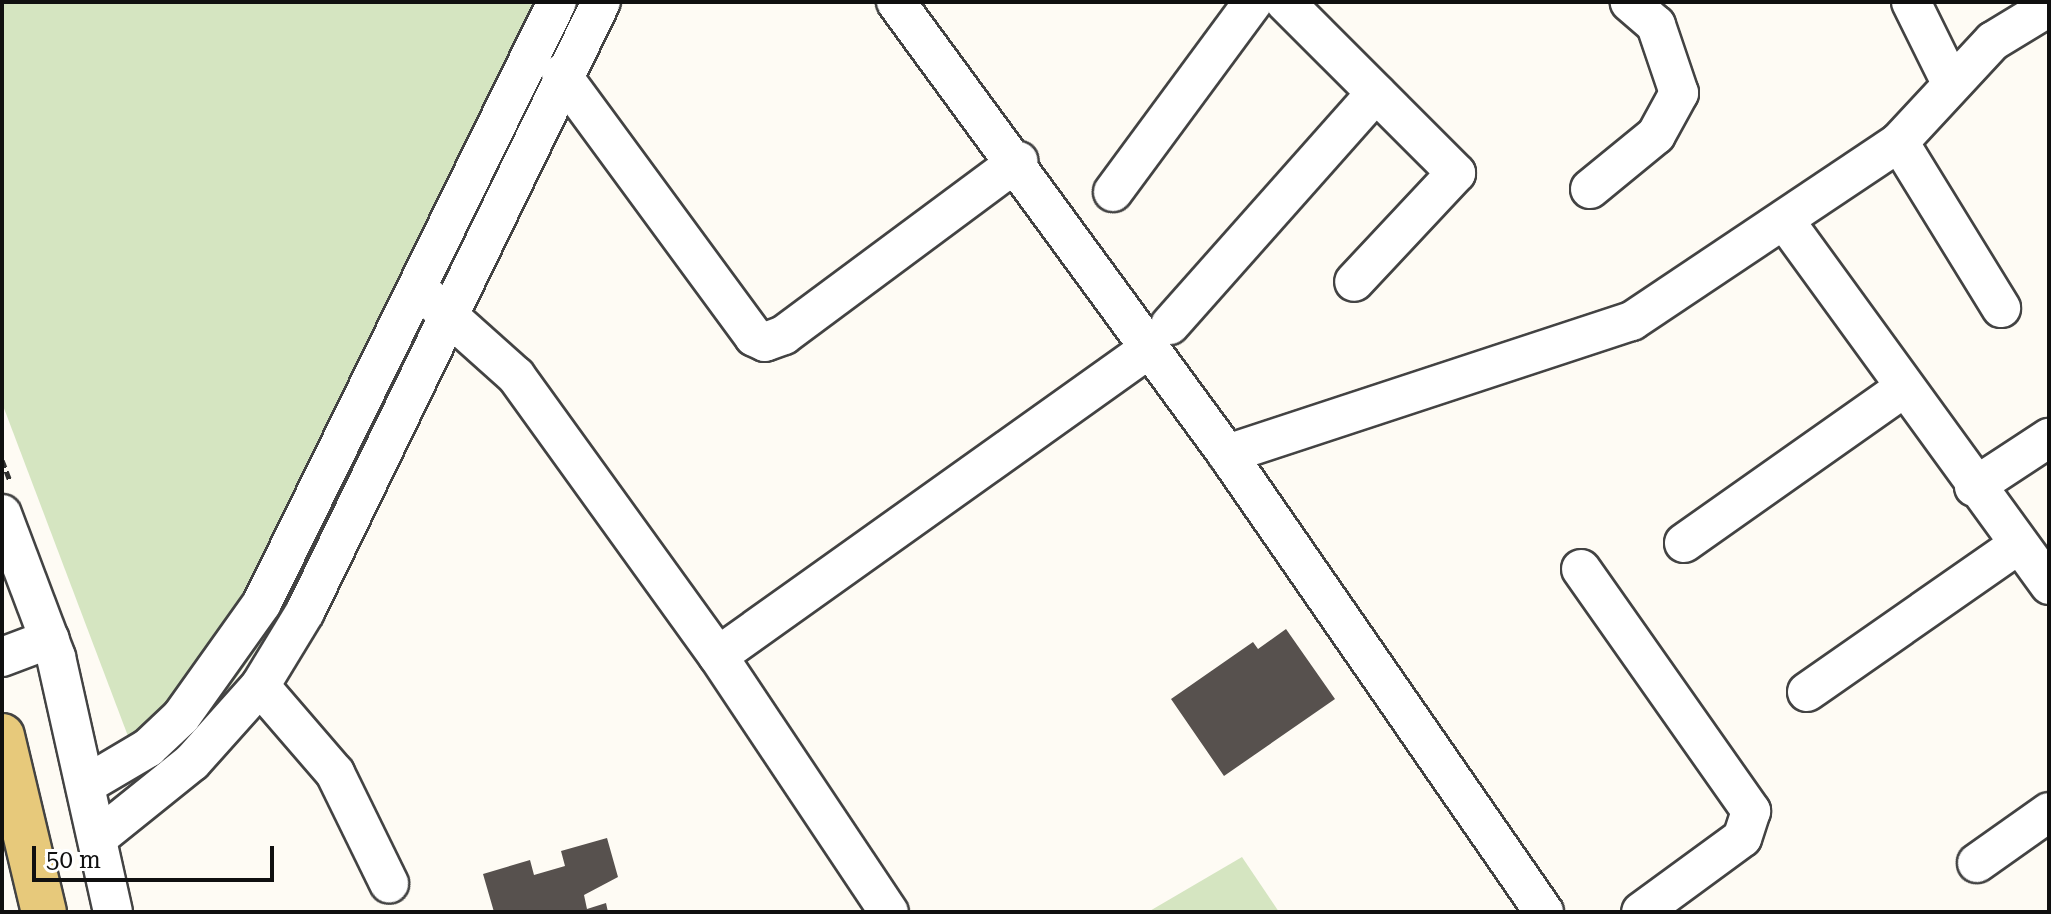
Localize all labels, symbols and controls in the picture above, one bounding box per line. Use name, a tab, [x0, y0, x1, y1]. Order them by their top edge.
scale bar	[36, 830, 278, 880]
text: 50 m	[46, 846, 101, 874]

